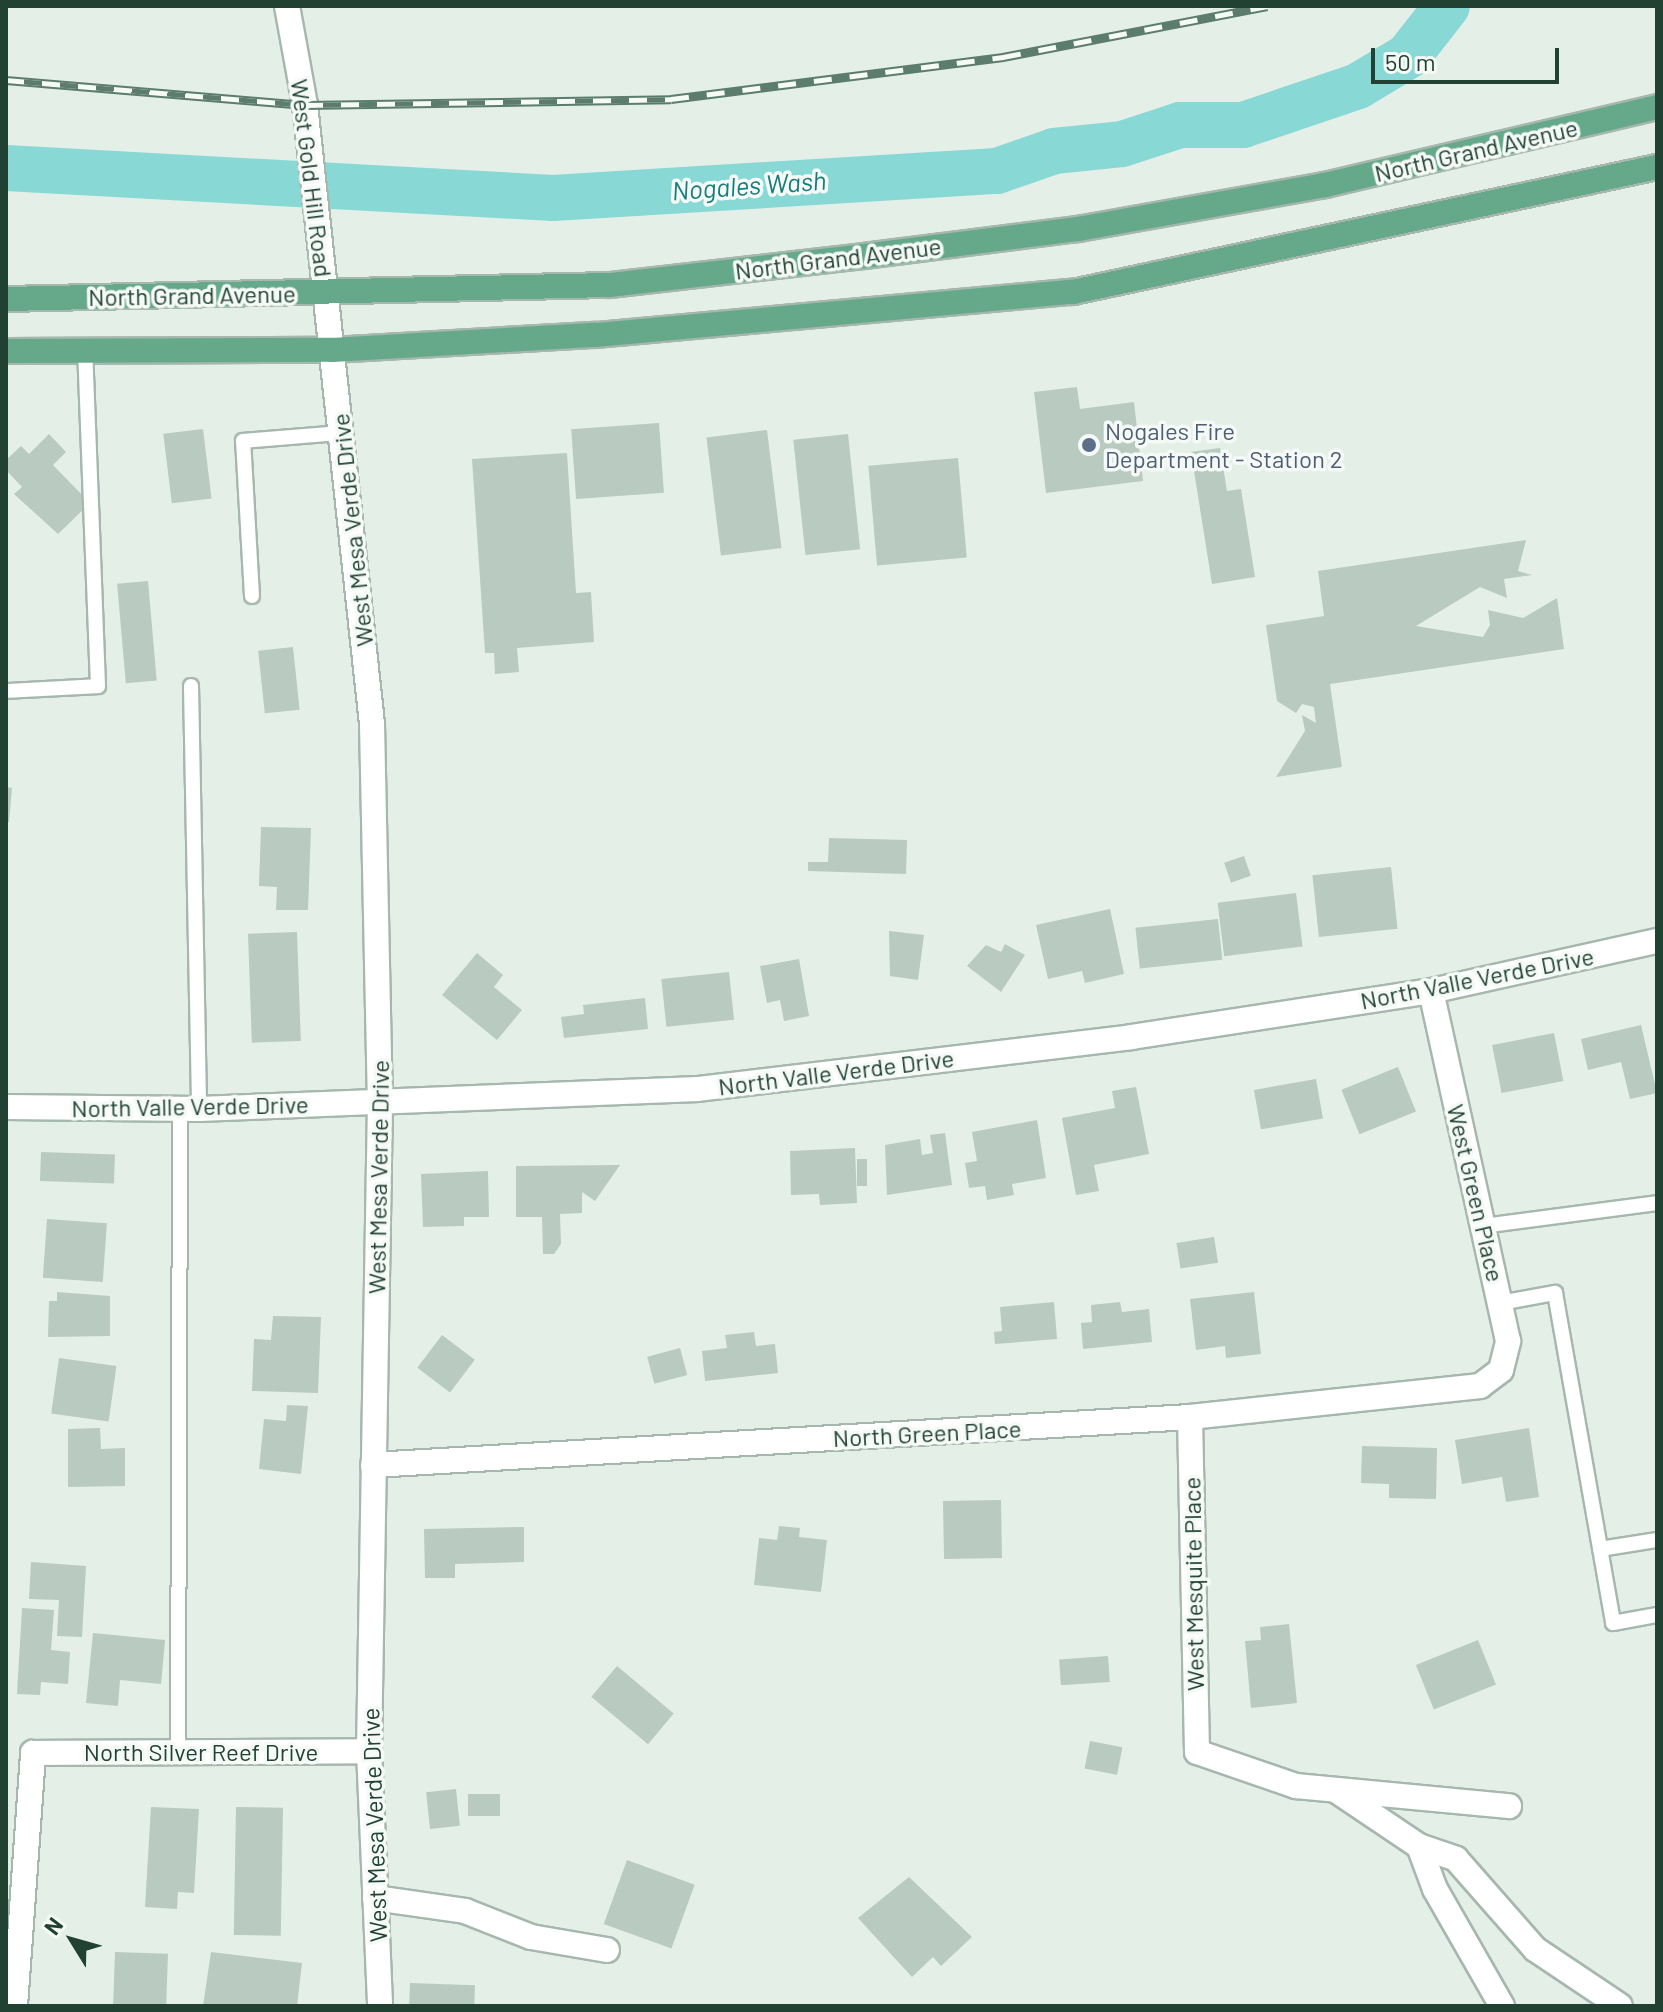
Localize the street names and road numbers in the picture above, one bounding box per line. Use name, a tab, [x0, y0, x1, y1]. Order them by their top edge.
street label: West Gold Hill Road	[286, 77, 338, 279]
street label: North Grand Avenue	[1372, 113, 1580, 187]
street label: North Grand Avenue	[733, 231, 943, 285]
street label: North Grand Avenue	[88, 279, 296, 311]
street label: West Mesa Verde Drive	[325, 412, 379, 648]
street label: North Valle Verde Drive	[1358, 941, 1596, 1015]
street label: North Valle Verde Drive	[716, 1043, 956, 1101]
street label: West Mesa Verde Drive	[362, 1060, 394, 1294]
street label: North Valle Verde Drive	[71, 1090, 309, 1122]
street label: West Green Place	[1442, 1101, 1510, 1285]
street label: North Green Place	[832, 1414, 1022, 1452]
street label: West Mesquite Place	[1177, 1477, 1209, 1691]
street label: West Mesa Verde Drive	[356, 1707, 392, 1943]
street label: North Silver Reef Drive	[84, 1738, 318, 1766]

